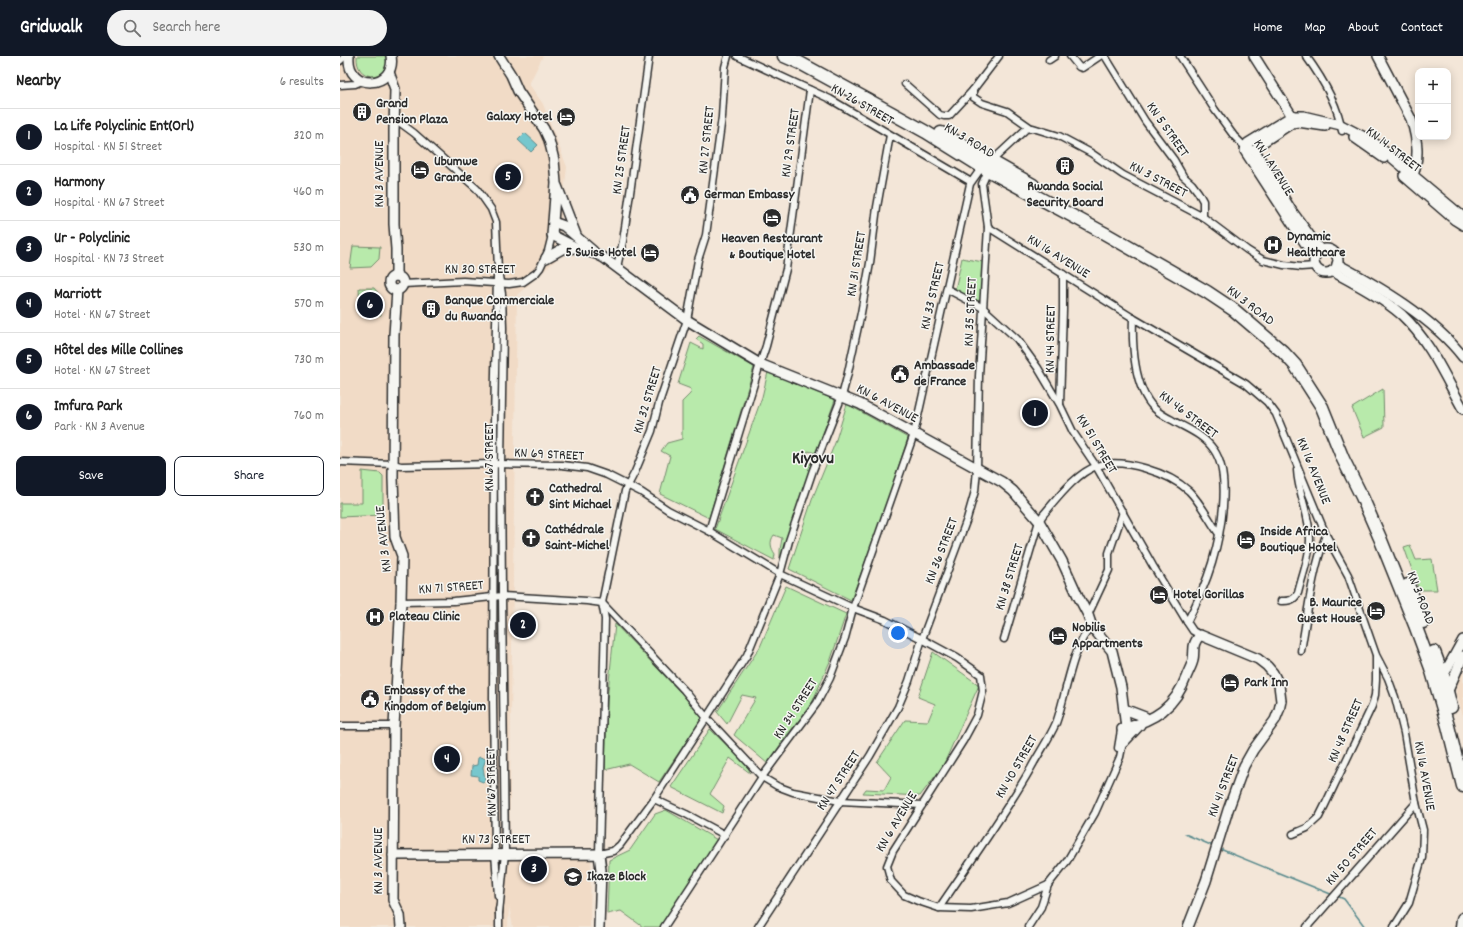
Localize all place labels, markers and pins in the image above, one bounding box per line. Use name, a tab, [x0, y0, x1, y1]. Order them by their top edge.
place label: Grand Pension Plaza	[376, 94, 449, 130]
building icon: Grand Pension Plaza	[351, 101, 373, 123]
hotel icon: Galaxy Hotel	[555, 106, 577, 128]
place label: Galaxy Hotel	[486, 107, 553, 127]
place label: Ubumwe Grande	[434, 152, 478, 188]
building icon: Rwanda Social Security Board	[1054, 155, 1076, 177]
hotel icon: Ubumwe Grande	[409, 159, 431, 181]
pin: 5	[495, 162, 521, 192]
place label: Rwanda Social Security Board	[1027, 177, 1104, 213]
public building icon: German Embassy	[679, 184, 701, 206]
place label: German Embassy	[704, 185, 796, 205]
hotel icon: Heaven Restaurant & Boutique Hotel	[761, 207, 783, 229]
place label: Dynamic Healthcare	[1287, 227, 1345, 263]
place label: Heaven Restaurant & Boutique Hotel	[721, 229, 824, 265]
hospital icon: Dynamic Healthcare	[1262, 234, 1284, 256]
hotel icon: 5 Swiss Hotel	[639, 242, 661, 264]
place label: 5 Swiss Hotel	[566, 243, 637, 263]
pin: 6	[357, 290, 383, 320]
place label: Banque Commerciale du Rwanda	[445, 291, 554, 327]
building icon: Banque Commerciale du Rwanda	[420, 298, 442, 320]
place label: Ambassade de France	[914, 356, 975, 392]
public building icon: Ambassade de France	[889, 363, 911, 385]
pin: 1	[1022, 398, 1048, 428]
place label: Cathedral Sint Michael	[549, 479, 612, 515]
church icon: Cathedral Sint Michael	[524, 486, 546, 508]
place label: Cathédrale Saint-Michel	[545, 520, 610, 556]
place label: Inside Africa Boutique Hotel	[1260, 522, 1337, 558]
church icon: Cathédrale Saint-Michel	[520, 527, 542, 549]
hotel icon: Inside Africa Boutique Hotel	[1235, 529, 1257, 551]
hotel icon: Hotel Gorillas	[1148, 584, 1170, 606]
place label: Hotel Gorillas	[1173, 585, 1245, 605]
place label: B. Maurice Guest House	[1297, 593, 1362, 629]
hotel icon: B. Maurice Guest House	[1365, 600, 1387, 622]
hospital icon: Plateau Clinic	[364, 606, 386, 628]
place label: Plateau Clinic	[389, 607, 460, 627]
pin: 2	[510, 610, 536, 640]
place label: Nobilis Appartments	[1072, 618, 1143, 654]
hotel icon: Nobilis Appartments	[1047, 625, 1069, 647]
hotel icon: Park Inn	[1219, 672, 1241, 694]
place label: Park Inn	[1244, 673, 1289, 693]
place label: Embassy of the Kingdom of Belgium	[384, 681, 486, 717]
public building icon: Embassy of the Kingdom of Belgium	[359, 688, 381, 710]
pin: 4	[434, 744, 460, 774]
pin: 3	[521, 854, 547, 884]
school or university icon: Ikaze Block	[562, 866, 584, 888]
place label: Ikaze Block	[587, 867, 646, 887]

